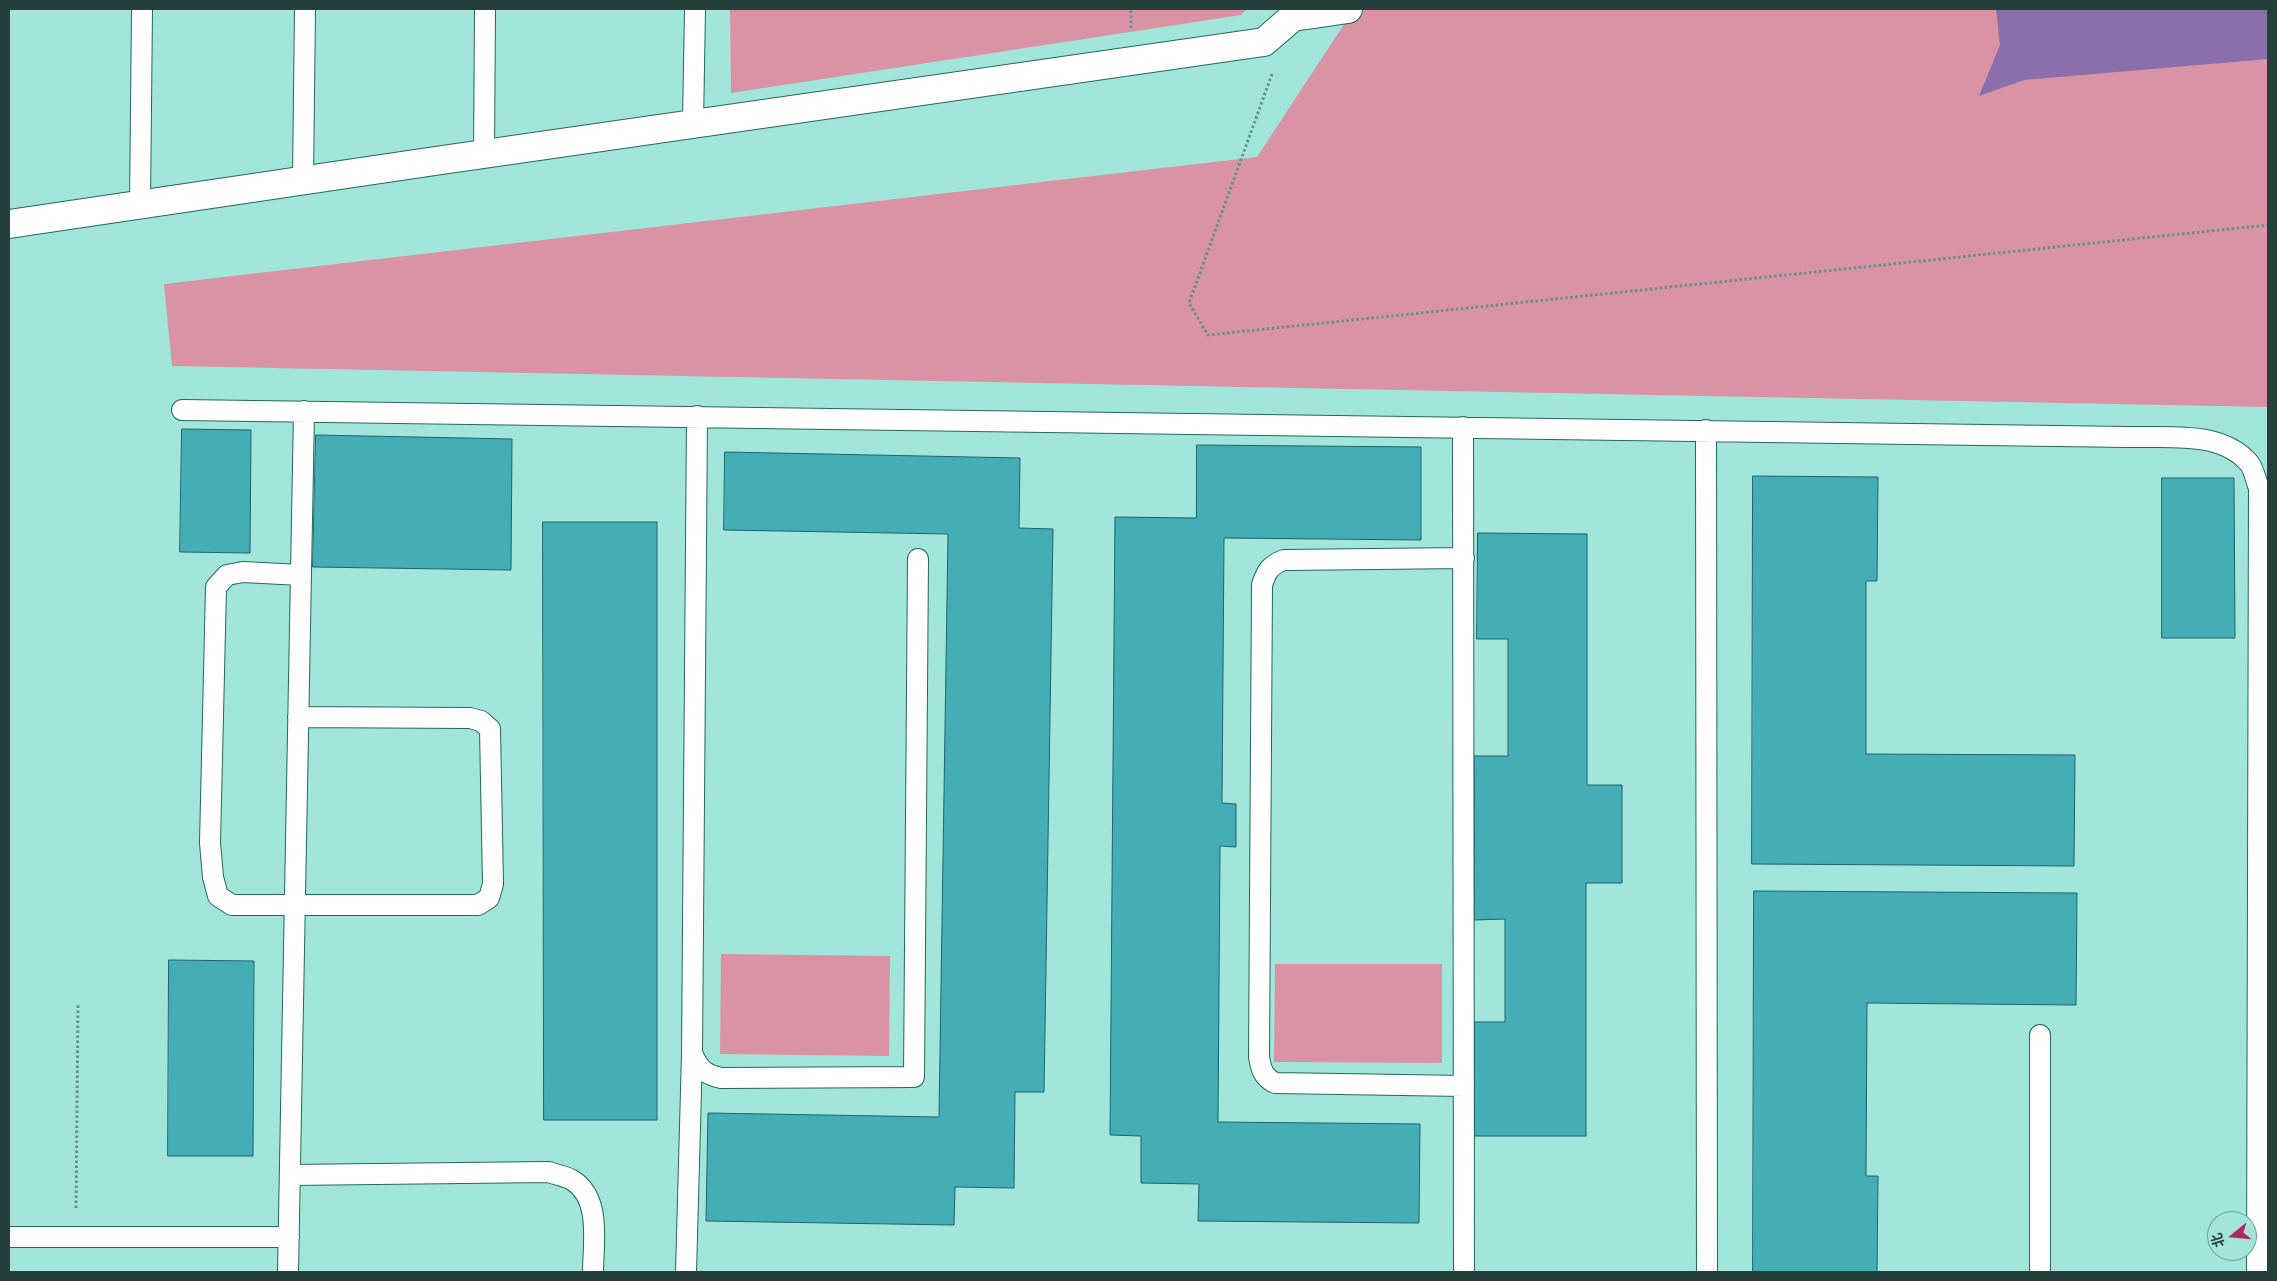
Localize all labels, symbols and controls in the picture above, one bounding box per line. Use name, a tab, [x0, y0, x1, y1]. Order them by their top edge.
north arrow	[2207, 1211, 2257, 1261]
text: 北	[2208, 1231, 2228, 1249]

